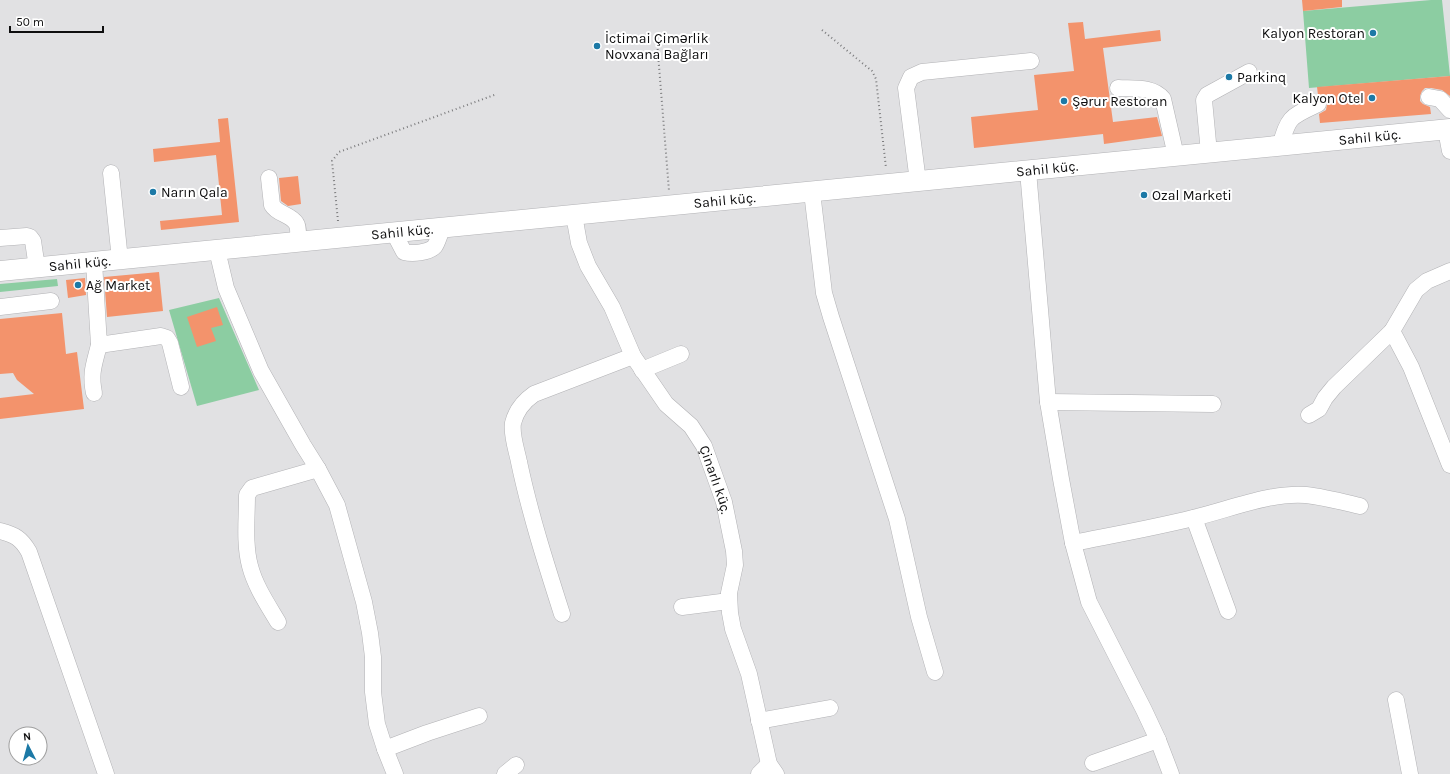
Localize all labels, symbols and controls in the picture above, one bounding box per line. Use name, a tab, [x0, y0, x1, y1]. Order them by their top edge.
scale bar	[10, 8, 103, 34]
text: 50 m	[16, 15, 44, 29]
place label: Kalyon Restoran	[1262, 25, 1365, 42]
marker: Kalyon Restoran	[1368, 28, 1378, 38]
place label: İctimai Çimərlik Novxana Bağları	[605, 30, 709, 63]
marker: İctimai Çimərlik Novxana Bağları	[592, 41, 602, 51]
place label: Parkinq	[1237, 69, 1286, 86]
marker: Parkinq	[1224, 72, 1234, 82]
place label: Kalyon Otel	[1293, 90, 1364, 107]
place label: Şərur Restoran	[1072, 93, 1167, 110]
marker: Kalyon Otel	[1367, 93, 1377, 103]
marker: Şərur Restoran	[1059, 96, 1069, 106]
street label: Sahil küç.	[1338, 125, 1402, 148]
street label: Sahil küç.	[1015, 157, 1079, 180]
place label: Narın Qala	[161, 184, 228, 201]
marker: Narın Qala	[148, 187, 158, 197]
place label: Ozal Marketi	[1152, 187, 1232, 204]
street label: Sahil küç.	[693, 189, 757, 212]
marker: Ozal Marketi	[1139, 190, 1149, 200]
street label: Sahil küç.	[370, 220, 434, 243]
street label: Sahil küç.	[48, 252, 112, 275]
place label: Ağ Market	[86, 277, 150, 294]
marker: Ağ Market	[73, 280, 83, 290]
street label: Çinarlı küç.	[696, 443, 735, 516]
north arrow	[8, 726, 48, 766]
text: N	[22, 730, 32, 743]

